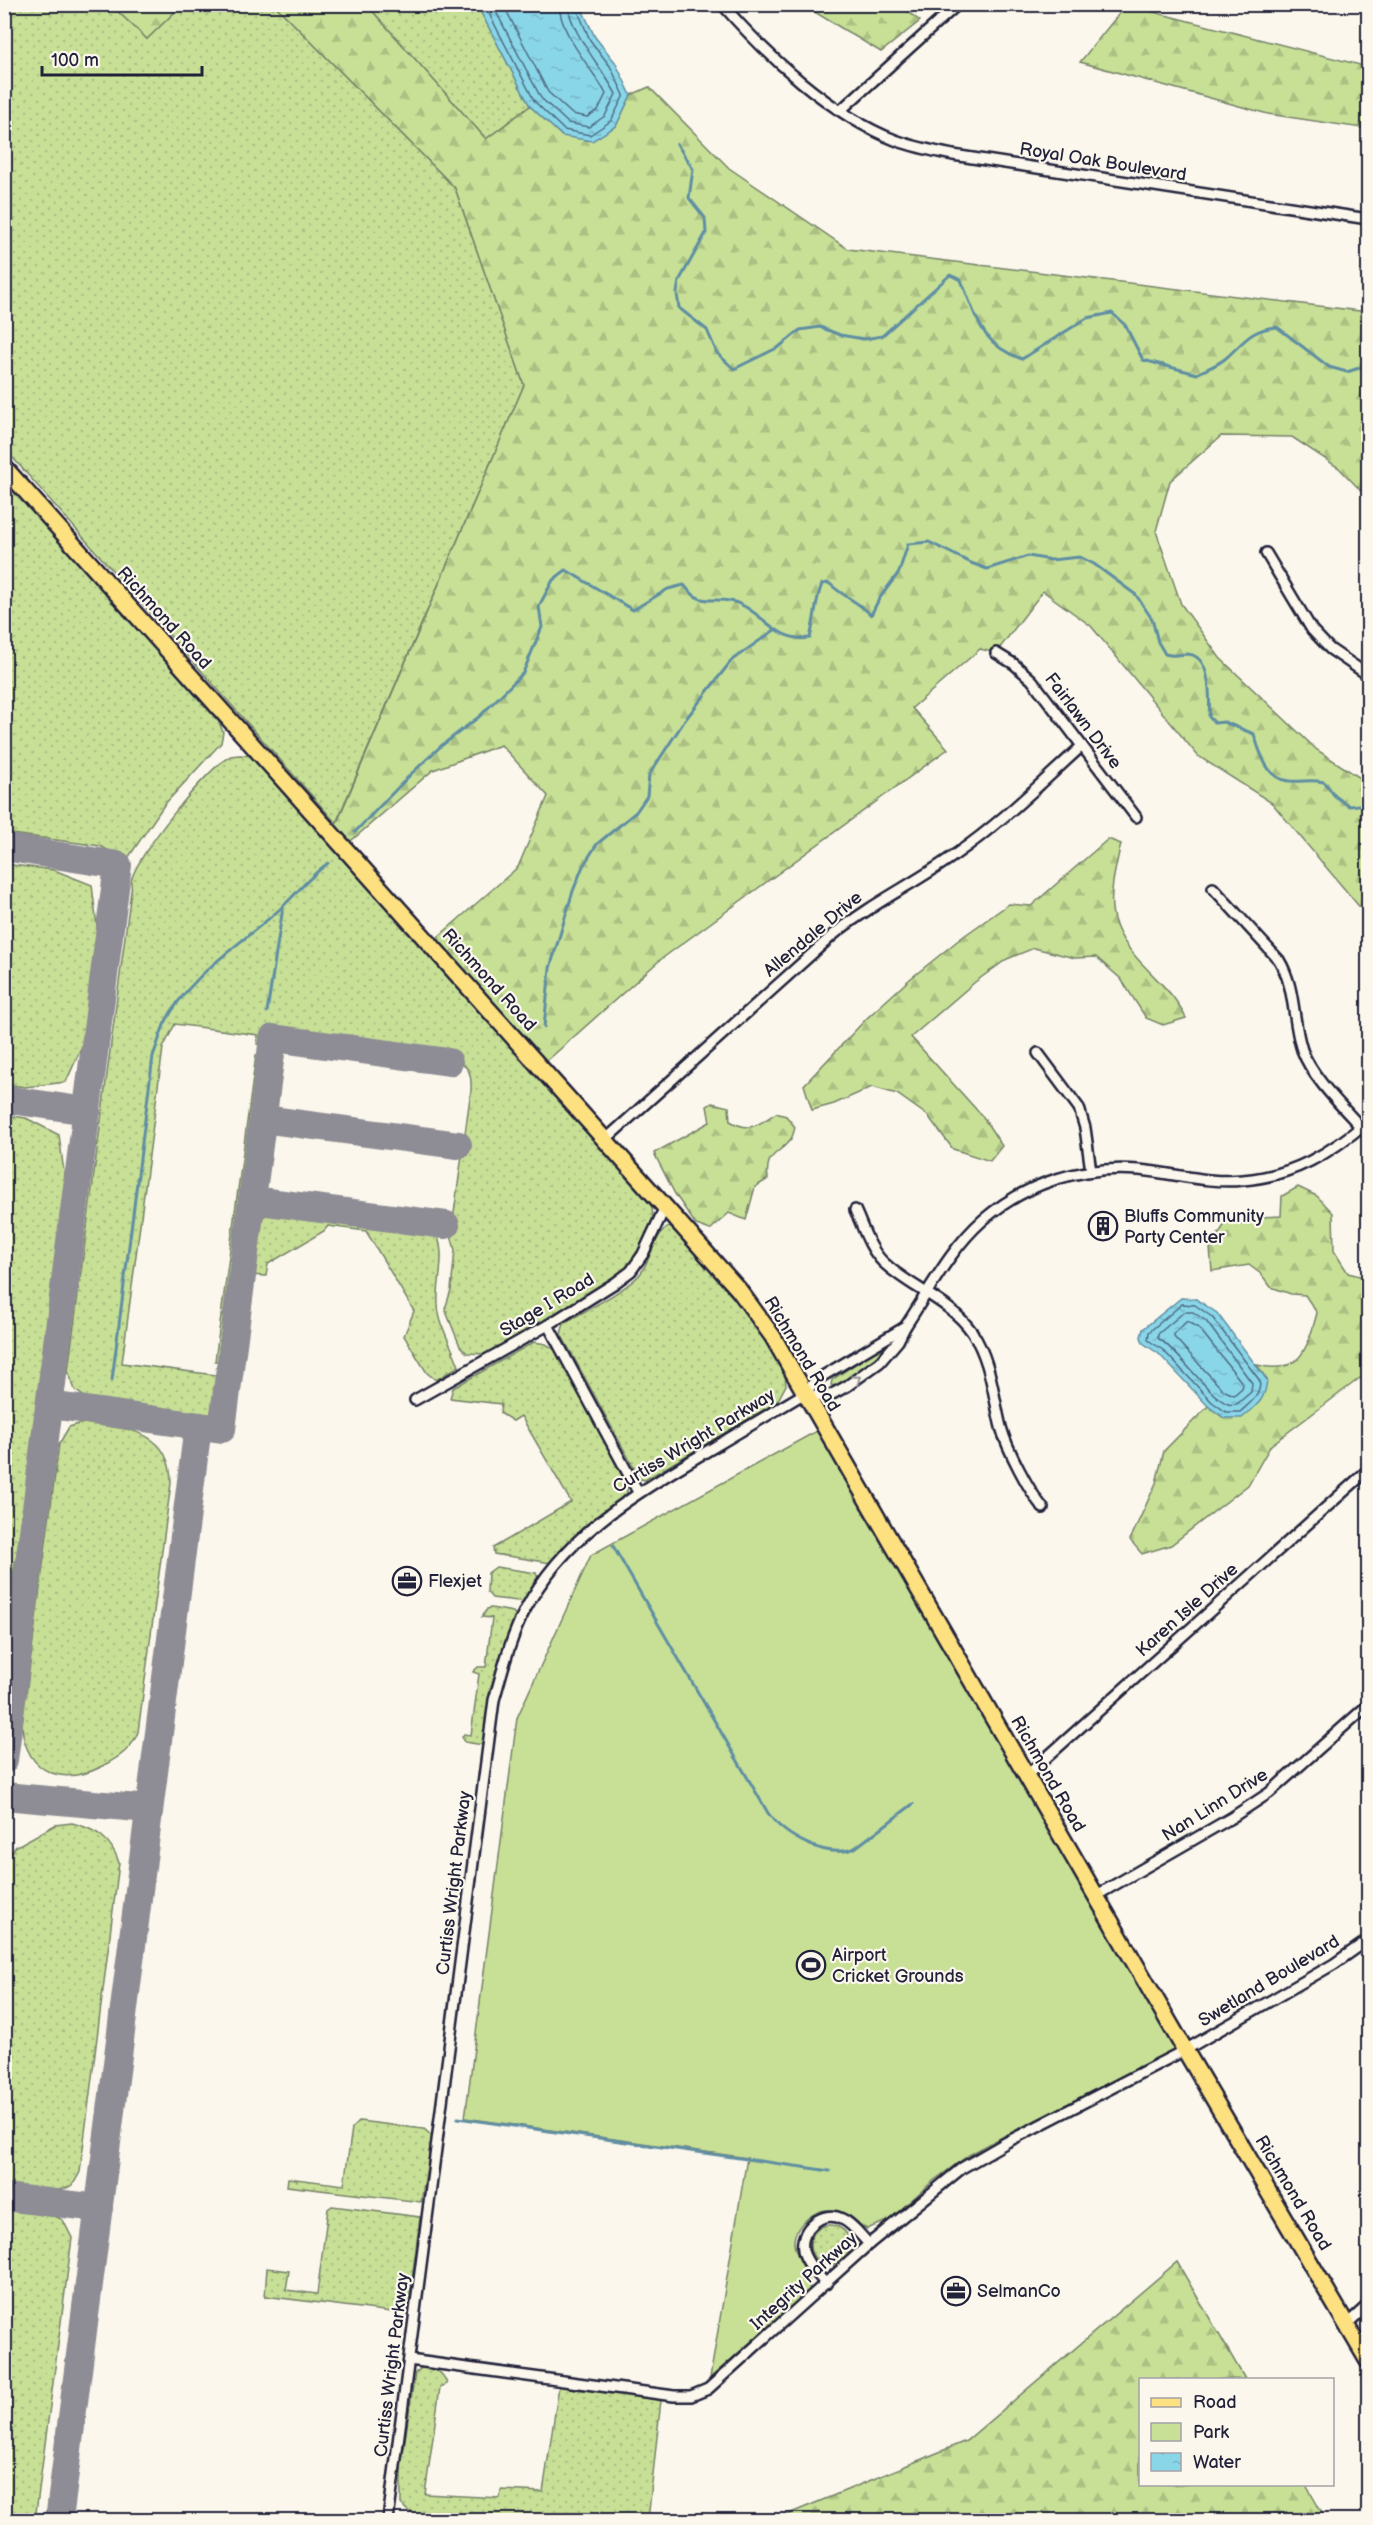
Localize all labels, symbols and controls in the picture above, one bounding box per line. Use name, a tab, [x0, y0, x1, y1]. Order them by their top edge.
scale bar	[42, 39, 202, 77]
text: 100 m	[51, 50, 99, 71]
street label: Royal Oak Boulevard	[1018, 138, 1188, 186]
street label: Richmond Road	[113, 562, 215, 674]
street label: Fairlawn Drive	[1040, 669, 1126, 773]
street label: Allendale Drive	[760, 887, 867, 981]
street label: Richmond Road	[438, 924, 540, 1036]
place label: Bluffs Community Party Center	[1124, 1206, 1265, 1248]
building icon: Bluffs Community Party Center	[1087, 1210, 1119, 1242]
street label: Stage I Road	[496, 1269, 598, 1341]
street label: Richmond Road	[759, 1293, 845, 1415]
one-way arrow	[851, 1375, 862, 1386]
street label: Curtiss Wright Parkway	[609, 1384, 780, 1498]
street label: Karen Isle Drive	[1132, 1559, 1242, 1661]
office icon: Flexjet	[391, 1565, 423, 1597]
place label: Flexjet	[428, 1571, 482, 1592]
street label: Richmond Road	[1006, 1712, 1090, 1836]
street label: Nan Linn Drive	[1158, 1764, 1272, 1846]
street label: Curtiss Wright Parkway	[432, 1789, 476, 1976]
street label: Swetland Boulevard	[1195, 1931, 1343, 2031]
place label: Airport Cricket Grounds	[832, 1945, 964, 1987]
sports icon: Airport Cricket Grounds	[795, 1949, 827, 1981]
street label: Richmond Road	[1250, 2132, 1336, 2254]
street label: Integrity Parkway	[746, 2227, 862, 2334]
street label: Curtiss Wright Parkway	[370, 2271, 414, 2458]
office icon: SelmanCo	[940, 2275, 972, 2307]
place label: SelmanCo	[977, 2281, 1061, 2302]
legend	[1139, 2378, 1334, 2486]
text: Road	[1193, 2392, 1237, 2413]
text: Park	[1193, 2422, 1229, 2443]
text: Water	[1193, 2452, 1241, 2473]

